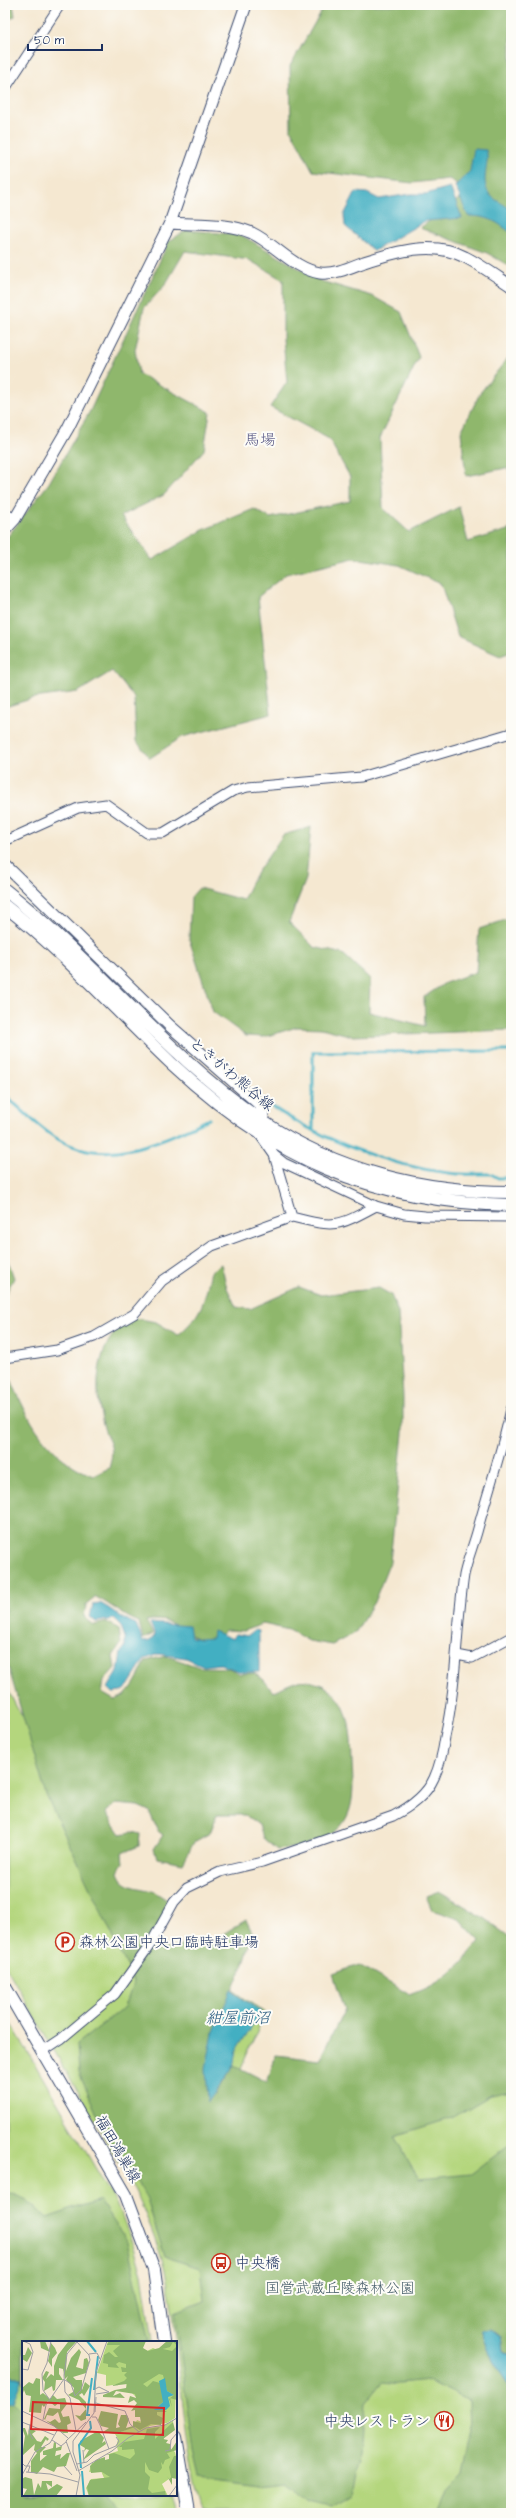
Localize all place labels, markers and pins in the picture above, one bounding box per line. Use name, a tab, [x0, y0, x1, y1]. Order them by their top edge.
parking icon: 森林公園中央口臨時駐車場	[54, 1931, 76, 1953]
place label: 森林公園中央口臨時駐車場	[79, 1932, 259, 1953]
bus stop icon: 中央橋	[210, 2252, 232, 2274]
place label: 中央橋	[235, 2253, 280, 2274]
restaurant icon: 中央レストラン	[433, 2410, 455, 2432]
place label: 中央レストラン	[324, 2411, 430, 2432]

